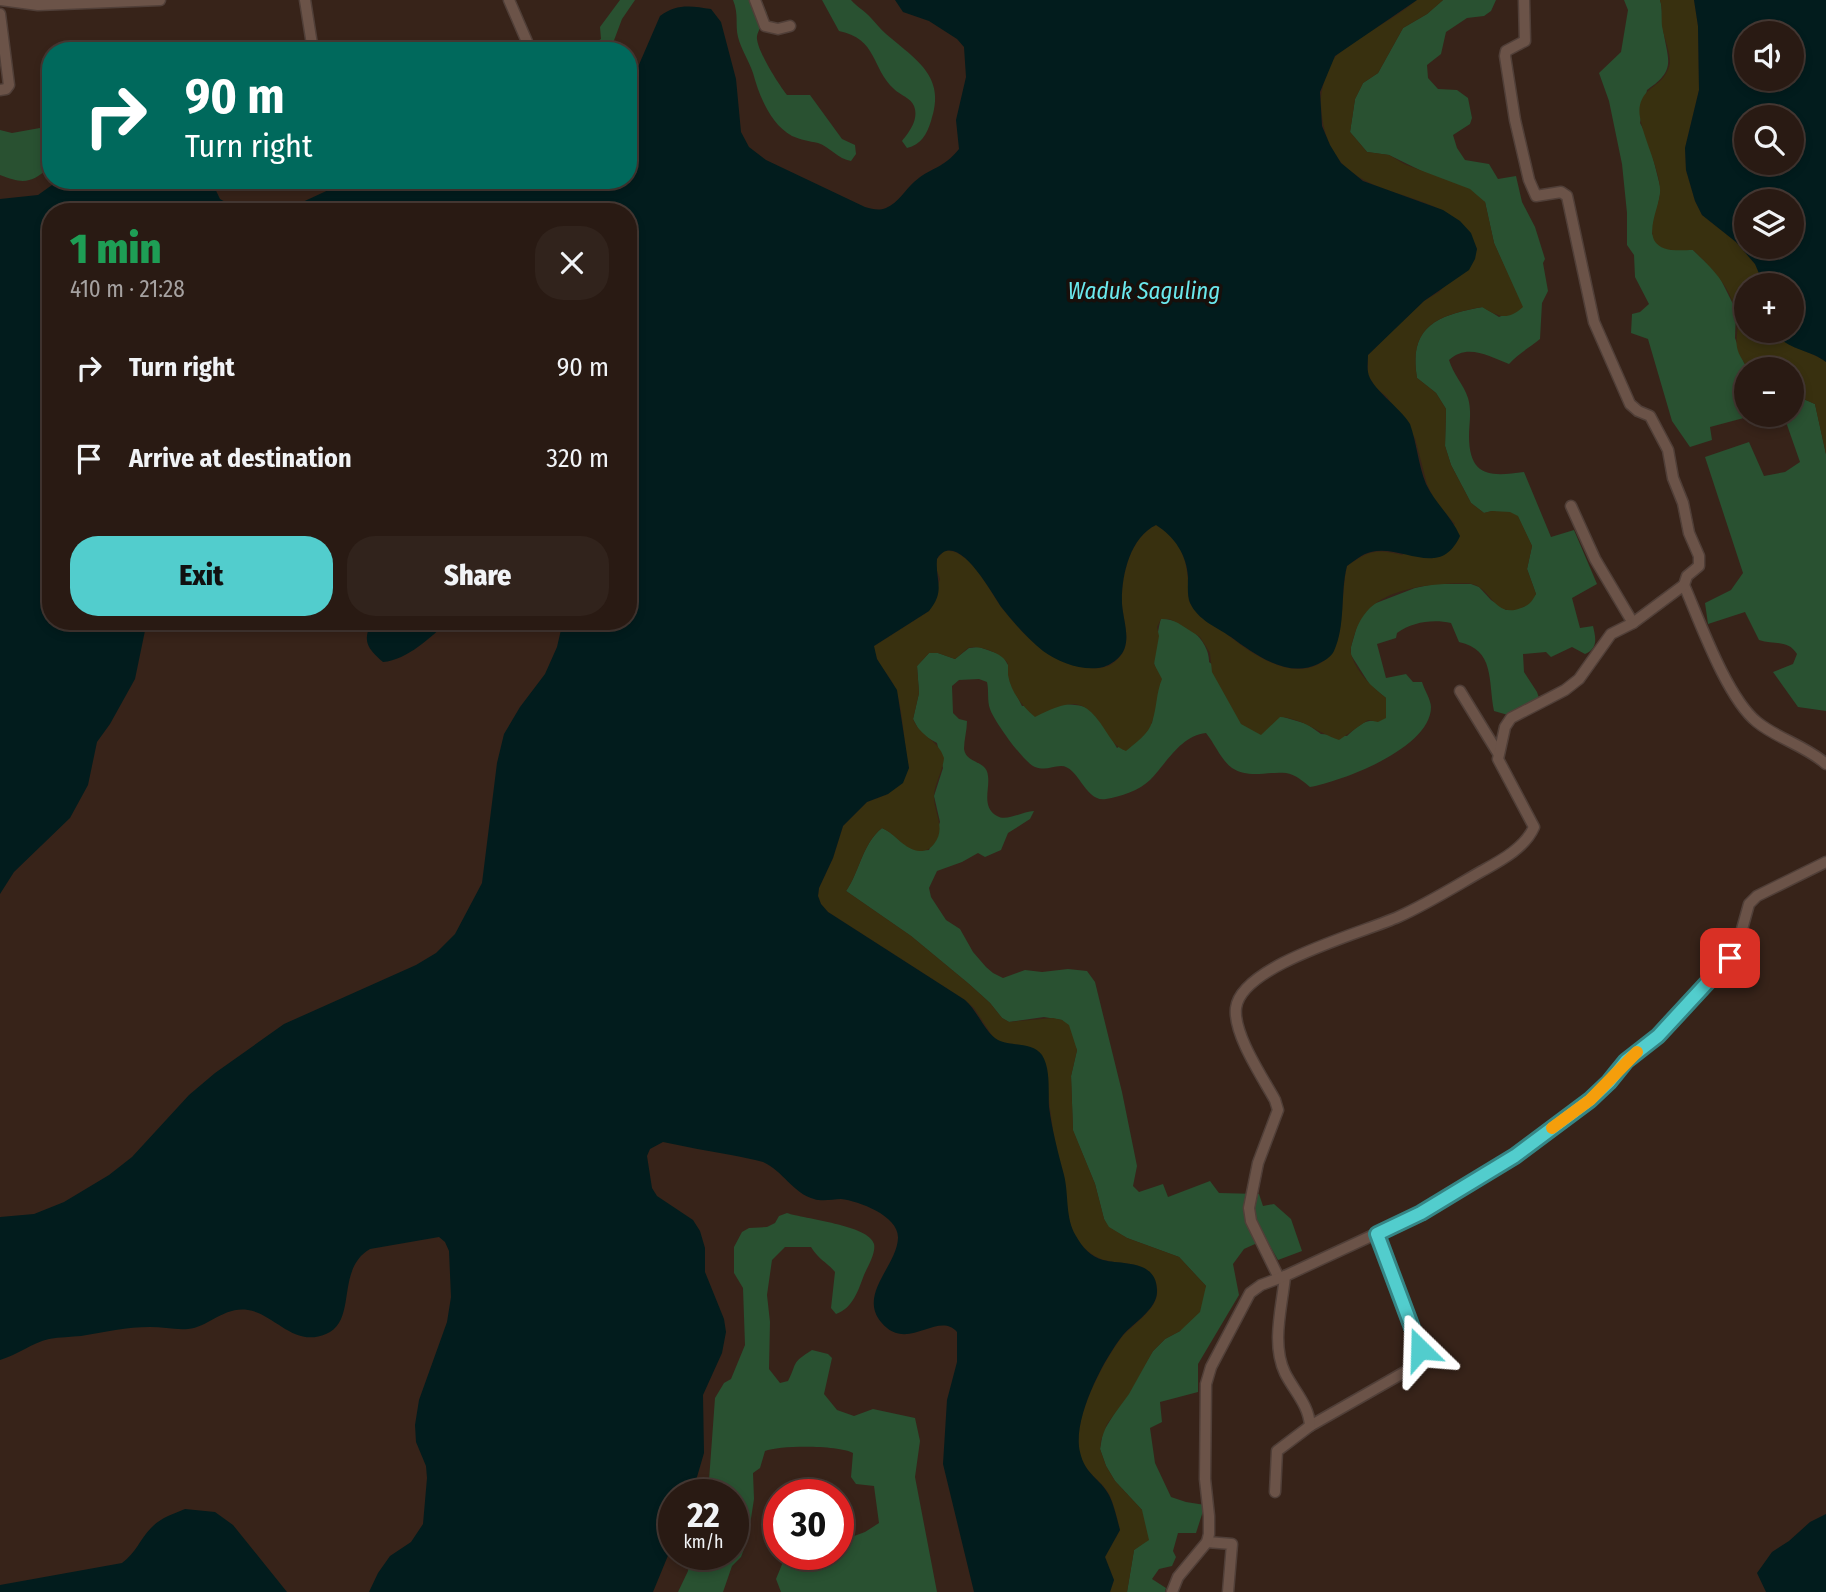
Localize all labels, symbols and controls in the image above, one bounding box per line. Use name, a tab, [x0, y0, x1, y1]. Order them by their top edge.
map controls	[1734, 21, 1804, 427]
button: sound	[1734, 21, 1804, 91]
text: 90 m	[185, 67, 285, 126]
icon: right	[70, 70, 161, 161]
button: search	[1734, 105, 1804, 175]
text: Turn right	[185, 127, 312, 165]
button: layers	[1734, 189, 1804, 259]
text: 1 min	[70, 224, 161, 274]
button: close	[535, 226, 609, 300]
button: +	[1734, 273, 1804, 343]
text: 410 m · 21:28	[70, 275, 185, 303]
water label: Waduk Saguling	[1068, 277, 1220, 305]
icon: right	[70, 349, 108, 387]
text: Turn right	[129, 352, 235, 383]
text: 90 m	[557, 352, 609, 383]
button: −	[1734, 357, 1804, 427]
icon: arrive	[70, 440, 108, 478]
text: Arrive at destination	[129, 443, 352, 474]
text: 320 m	[546, 443, 609, 474]
button: Exit	[70, 536, 333, 616]
button: Share	[347, 536, 609, 616]
pin	[1700, 928, 1760, 988]
icon: arrive	[1711, 939, 1749, 977]
position arrow	[1383, 1312, 1457, 1386]
speed limit sign: 30	[763, 1479, 854, 1570]
text: 22	[687, 1494, 720, 1536]
text: km/h	[683, 1531, 724, 1553]

